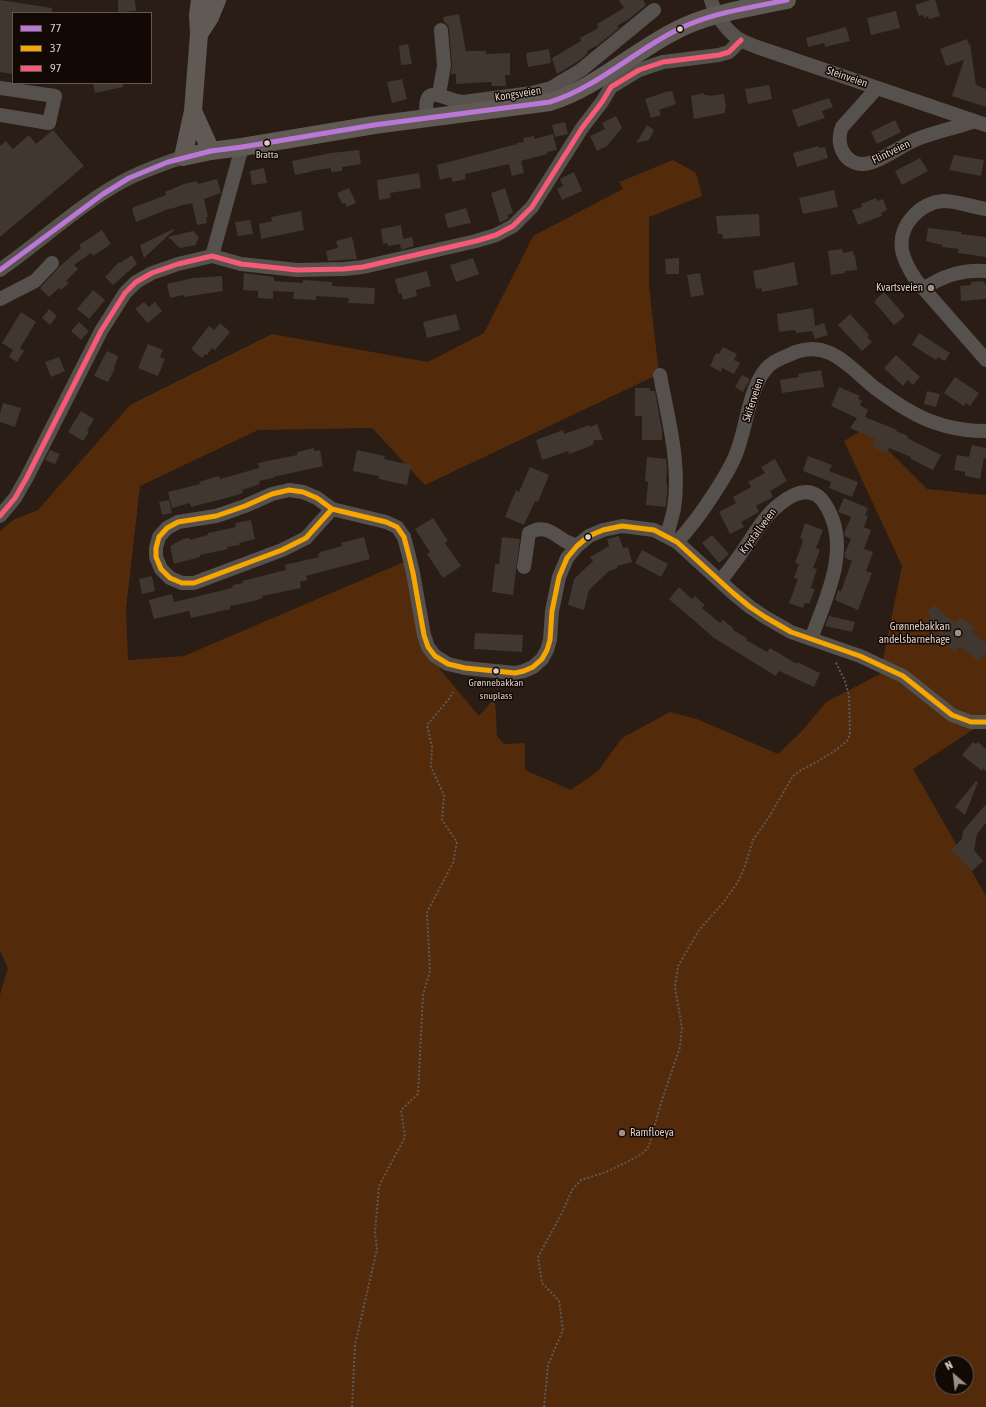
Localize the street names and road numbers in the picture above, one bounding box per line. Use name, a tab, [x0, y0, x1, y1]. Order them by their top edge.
street label: Steinveien	[825, 64, 869, 90]
street label: Kongsveien	[494, 84, 542, 104]
street label: Flintveien	[870, 137, 912, 167]
street label: Skiferveien	[740, 376, 766, 424]
street label: Krystallveien	[737, 506, 779, 556]

